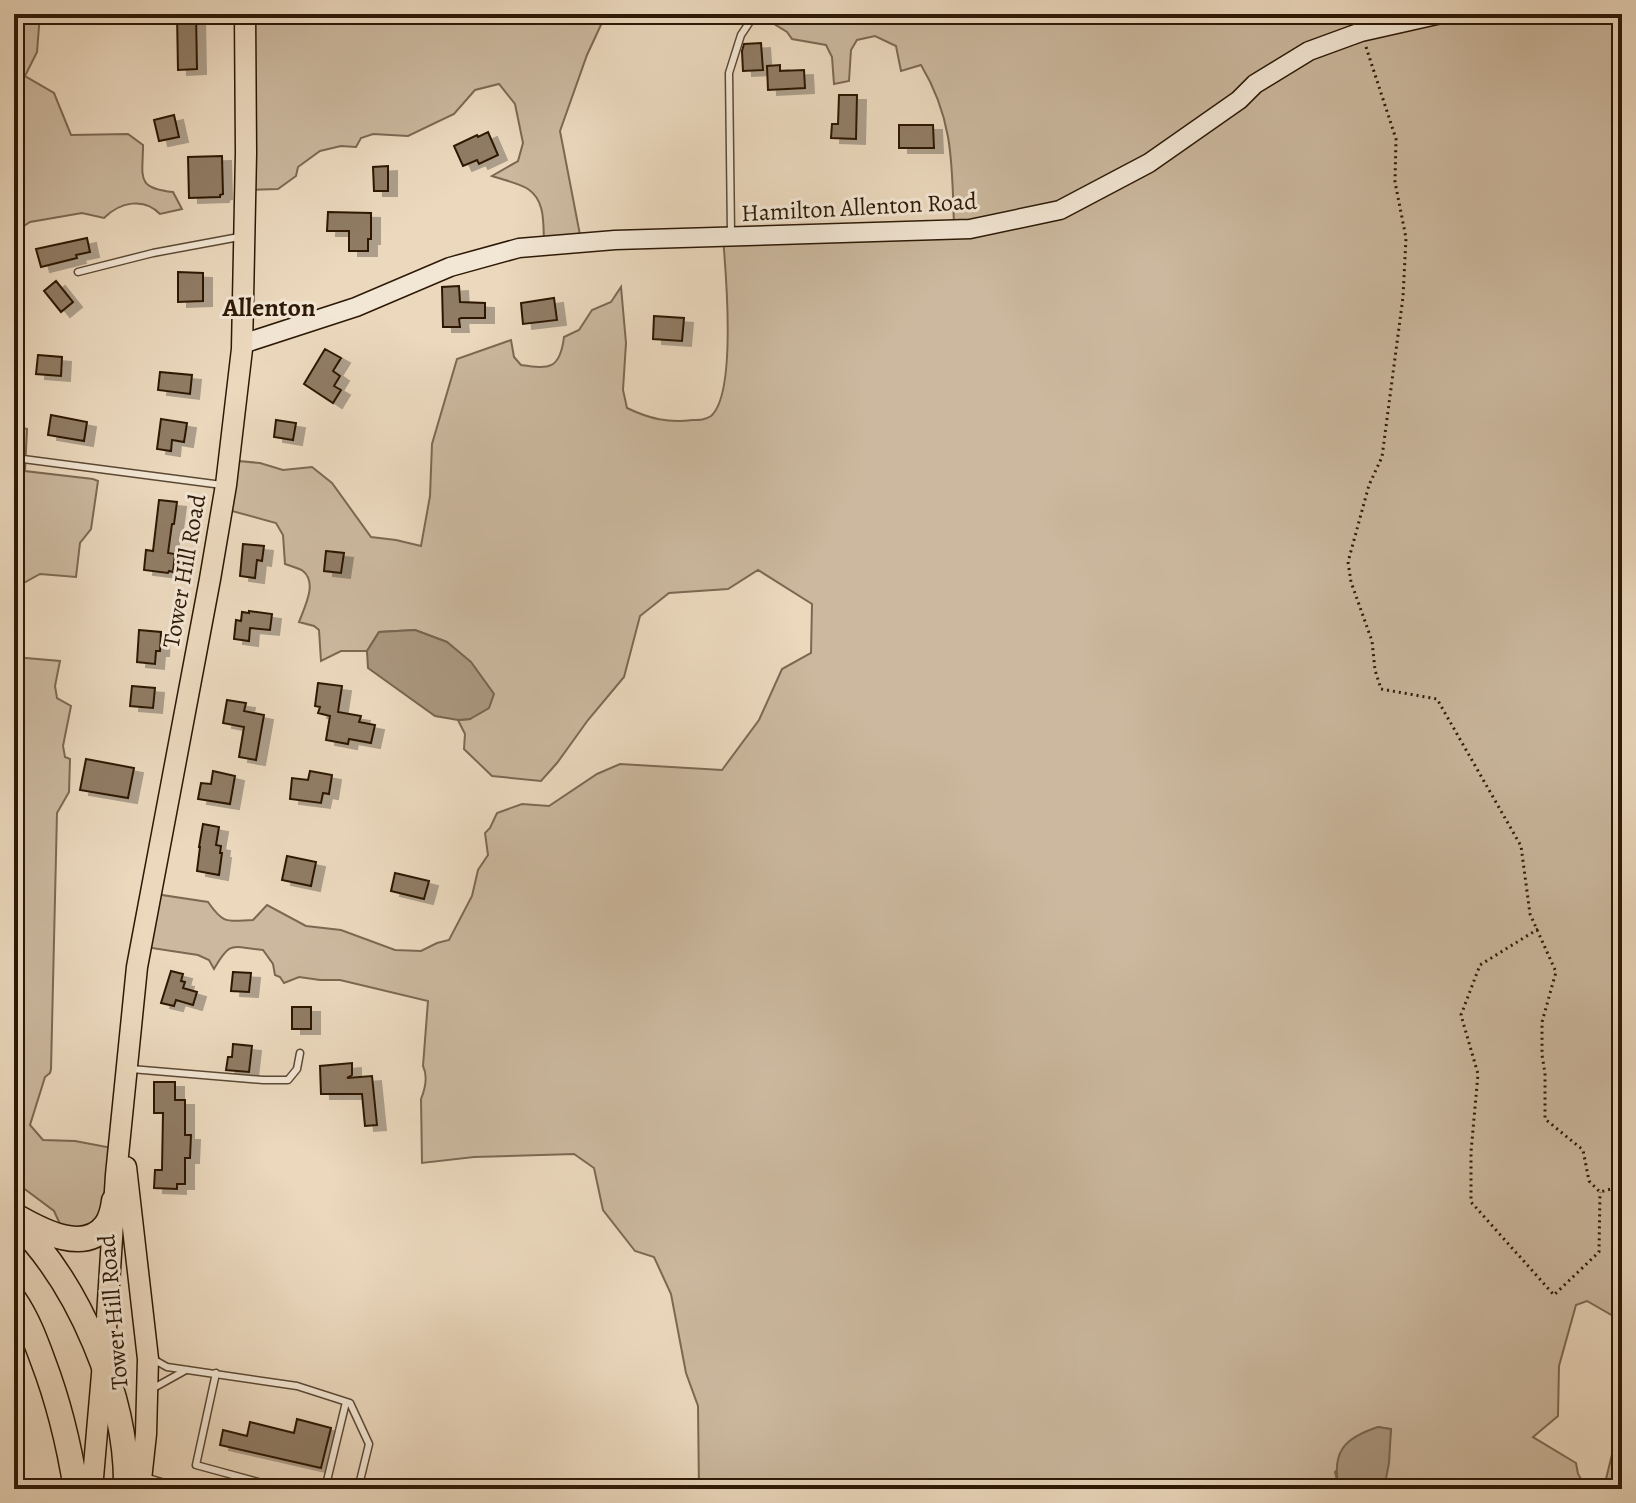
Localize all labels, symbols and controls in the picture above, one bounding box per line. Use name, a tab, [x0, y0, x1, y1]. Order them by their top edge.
street label: Hamilton Allenton Road	[740, 185, 978, 229]
district label: Allenton	[221, 290, 316, 325]
street label: Tower Hill Road	[155, 492, 213, 650]
street label: Tower Hill Road	[90, 1233, 136, 1391]

